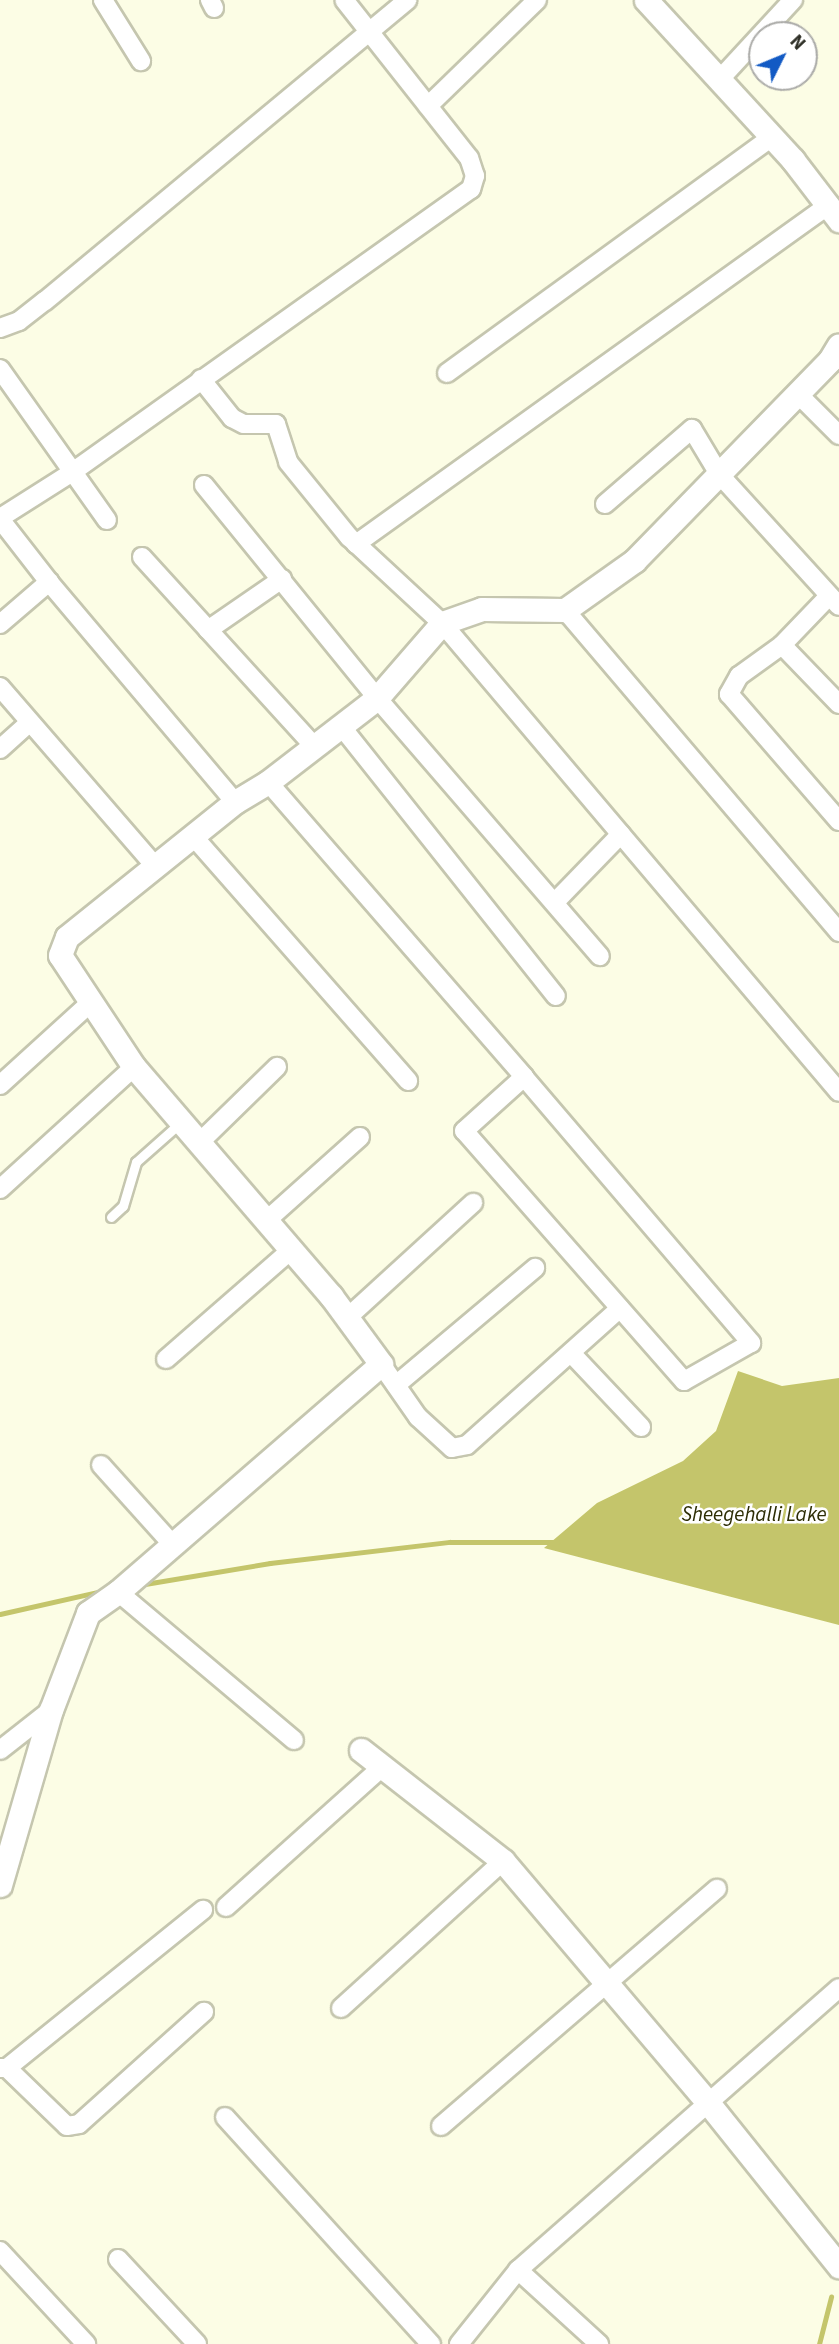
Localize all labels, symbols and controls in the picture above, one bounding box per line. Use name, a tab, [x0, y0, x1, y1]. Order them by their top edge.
north arrow	[748, 21, 818, 91]
text: N	[783, 29, 811, 57]
water label: Sheegehalli Lake	[681, 1501, 827, 1527]

